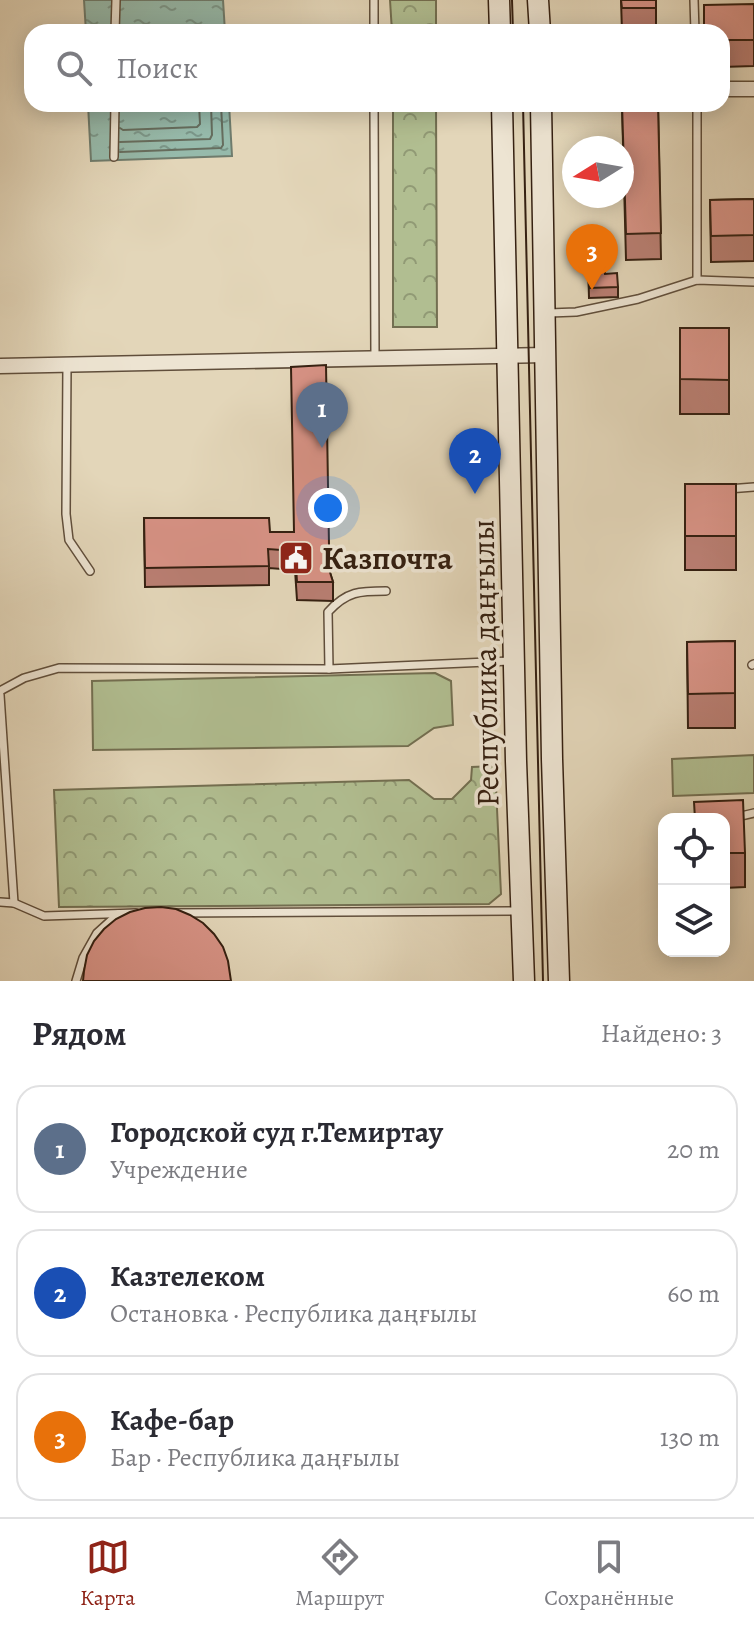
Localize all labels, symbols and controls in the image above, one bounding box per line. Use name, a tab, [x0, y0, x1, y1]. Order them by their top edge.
search box	[24, 24, 730, 112]
icon: search	[52, 46, 96, 90]
text: Поиск	[116, 48, 198, 88]
north arrow	[562, 136, 634, 208]
pin: 3	[566, 224, 618, 290]
pin: 1	[296, 382, 348, 448]
pin: 2	[449, 428, 501, 494]
your location	[308, 488, 348, 528]
street label: Республика даңғылы	[460, 519, 510, 807]
place label: Казпочта	[322, 536, 453, 580]
public building icon: Казпочта	[277, 539, 315, 577]
map controls	[658, 813, 730, 957]
button: locate	[658, 813, 730, 885]
button: layers	[658, 885, 730, 957]
text: Рядом	[32, 1010, 126, 1057]
text: Найдено: 3	[601, 1016, 722, 1051]
text: Городской суд г.Темиртау	[110, 1112, 443, 1152]
text: 1	[55, 1132, 65, 1167]
text: 20 m	[667, 1132, 720, 1167]
text: Учреждение	[110, 1152, 248, 1187]
text: Казтелеком	[110, 1256, 265, 1296]
text: 2	[54, 1276, 66, 1311]
text: 60 m	[667, 1276, 720, 1311]
text: Остановка · Республика даңғылы	[110, 1296, 477, 1331]
text: Кафе-бар	[110, 1400, 234, 1440]
text: 3	[54, 1420, 66, 1455]
text: 130 m	[660, 1420, 720, 1455]
text: Бар · Республика даңғылы	[110, 1440, 400, 1475]
tab: Карта	[80, 1535, 135, 1613]
tab: Маршрут	[295, 1535, 384, 1613]
tab: Сохранённые	[544, 1535, 674, 1613]

